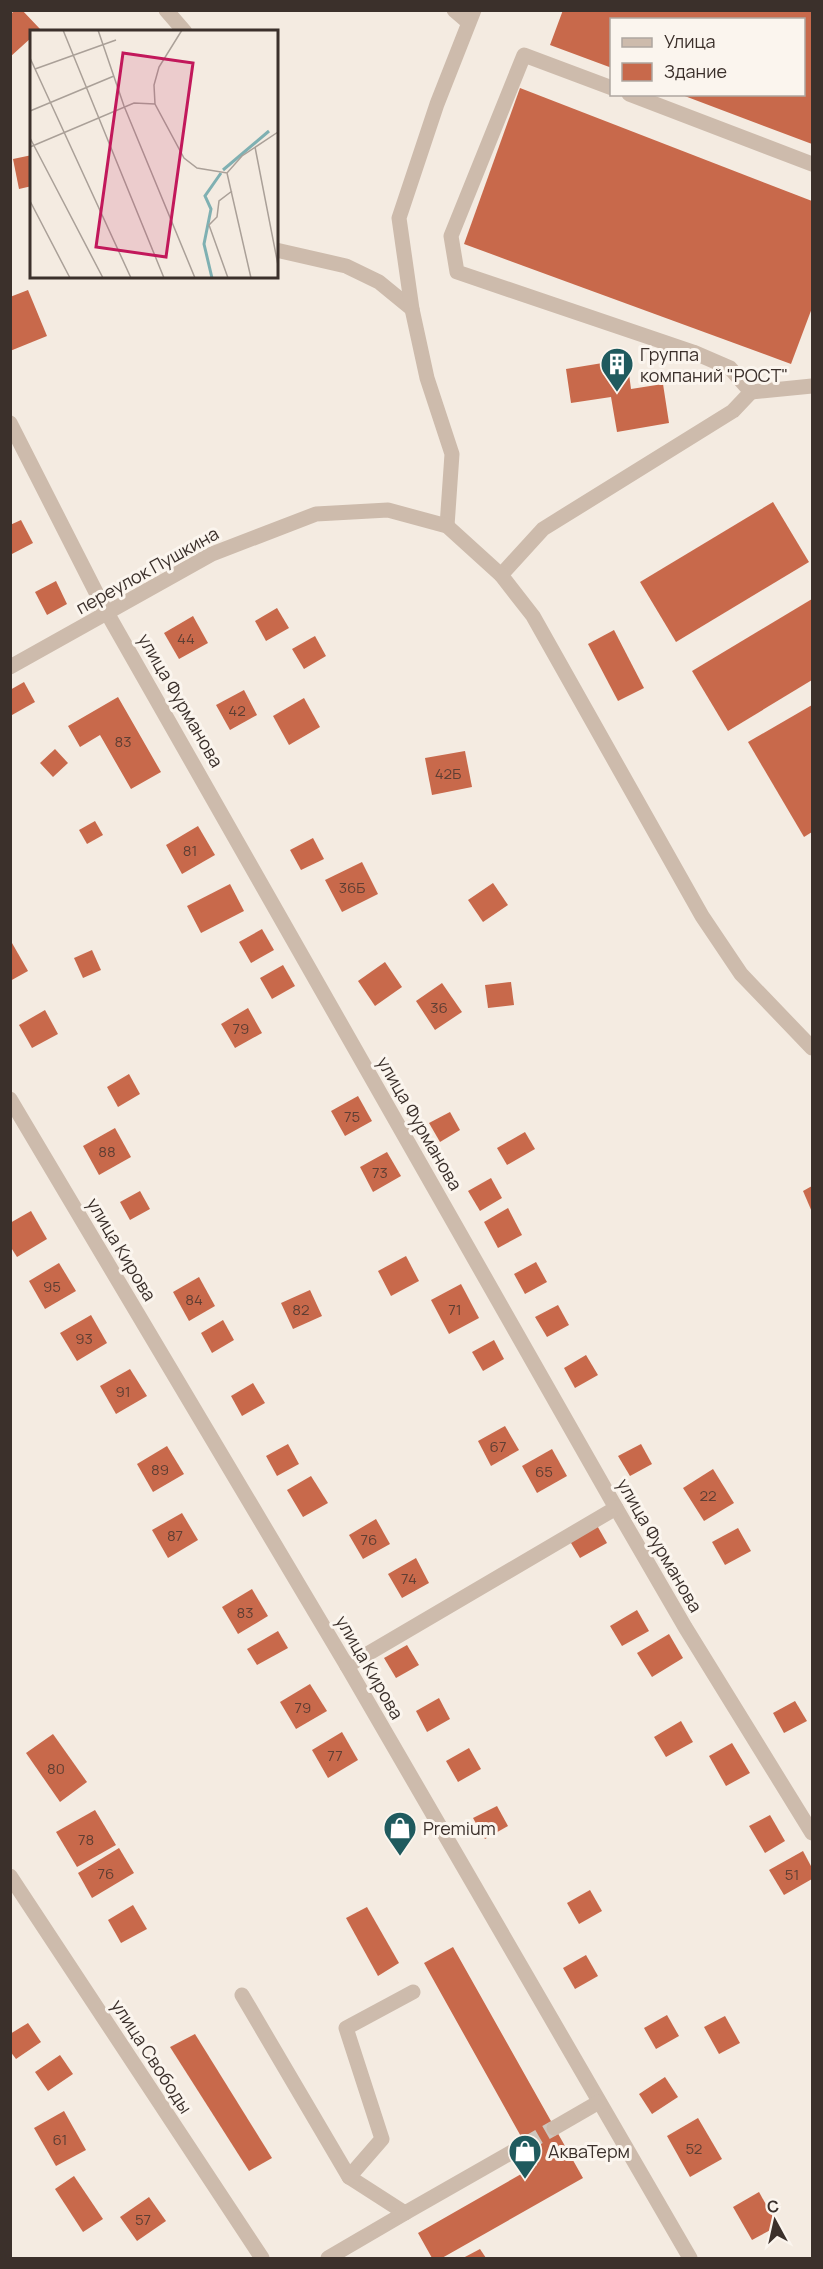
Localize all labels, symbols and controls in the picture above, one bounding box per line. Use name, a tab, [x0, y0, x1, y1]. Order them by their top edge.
legend	[610, 18, 805, 96]
text: Улица	[664, 29, 716, 53]
inset map	[30, 30, 278, 278]
text: Здание	[664, 59, 727, 83]
place label: Группа компаний "РОСТ"	[640, 342, 788, 387]
building icon: Группа компаний "РОСТ"	[599, 346, 635, 393]
street label: переулок Пушкина	[71, 521, 223, 619]
house number: 44	[177, 628, 195, 649]
street label: улица Фурманова	[133, 629, 229, 771]
house number: 42	[228, 700, 246, 721]
house number: 83	[114, 731, 132, 752]
house number: 42Б	[435, 763, 461, 784]
house number: 81	[183, 840, 197, 861]
house number: 36Б	[339, 877, 365, 898]
house number: 36	[430, 997, 448, 1018]
house number: 79	[233, 1018, 249, 1039]
street label: улица Фурманова	[372, 1052, 468, 1194]
house number: 75	[344, 1106, 360, 1127]
house number: 88	[98, 1141, 116, 1162]
house number: 73	[372, 1162, 388, 1183]
street label: улица Кирова	[82, 1193, 162, 1305]
house number: 95	[43, 1276, 61, 1297]
house number: 84	[185, 1289, 203, 1310]
house number: 82	[292, 1299, 310, 1320]
house number: 71	[448, 1299, 462, 1320]
house number: 93	[75, 1328, 93, 1349]
house number: 91	[115, 1381, 131, 1402]
house number: 67	[490, 1436, 506, 1457]
house number: 89	[151, 1459, 169, 1480]
house number: 65	[535, 1461, 553, 1482]
street label: улица Фурманова	[612, 1474, 708, 1616]
house number: 22	[699, 1485, 717, 1506]
house number: 87	[167, 1525, 183, 1546]
house number: 76	[361, 1529, 377, 1550]
house number: 74	[401, 1568, 417, 1589]
house number: 83	[236, 1602, 254, 1623]
street label: улица Кирова	[331, 1611, 409, 1723]
house number: 79	[295, 1697, 311, 1718]
house number: 77	[327, 1745, 343, 1766]
house number: 80	[47, 1758, 65, 1779]
shop icon: Premium	[382, 1810, 418, 1857]
place label: Premium	[423, 1816, 496, 1840]
house number: 78	[78, 1829, 94, 1850]
house number: 76	[98, 1863, 114, 1884]
house number: 51	[785, 1864, 799, 1885]
street label: улица Свободы	[106, 1994, 198, 2118]
house number: 61	[53, 2129, 67, 2150]
shop icon: АкваТерм	[507, 2133, 543, 2180]
house number: 52	[686, 2138, 702, 2159]
place label: АкваТерм	[548, 2139, 630, 2163]
north arrow	[745, 2191, 805, 2251]
text: С	[766, 2194, 780, 2218]
house number: 57	[135, 2209, 151, 2230]

